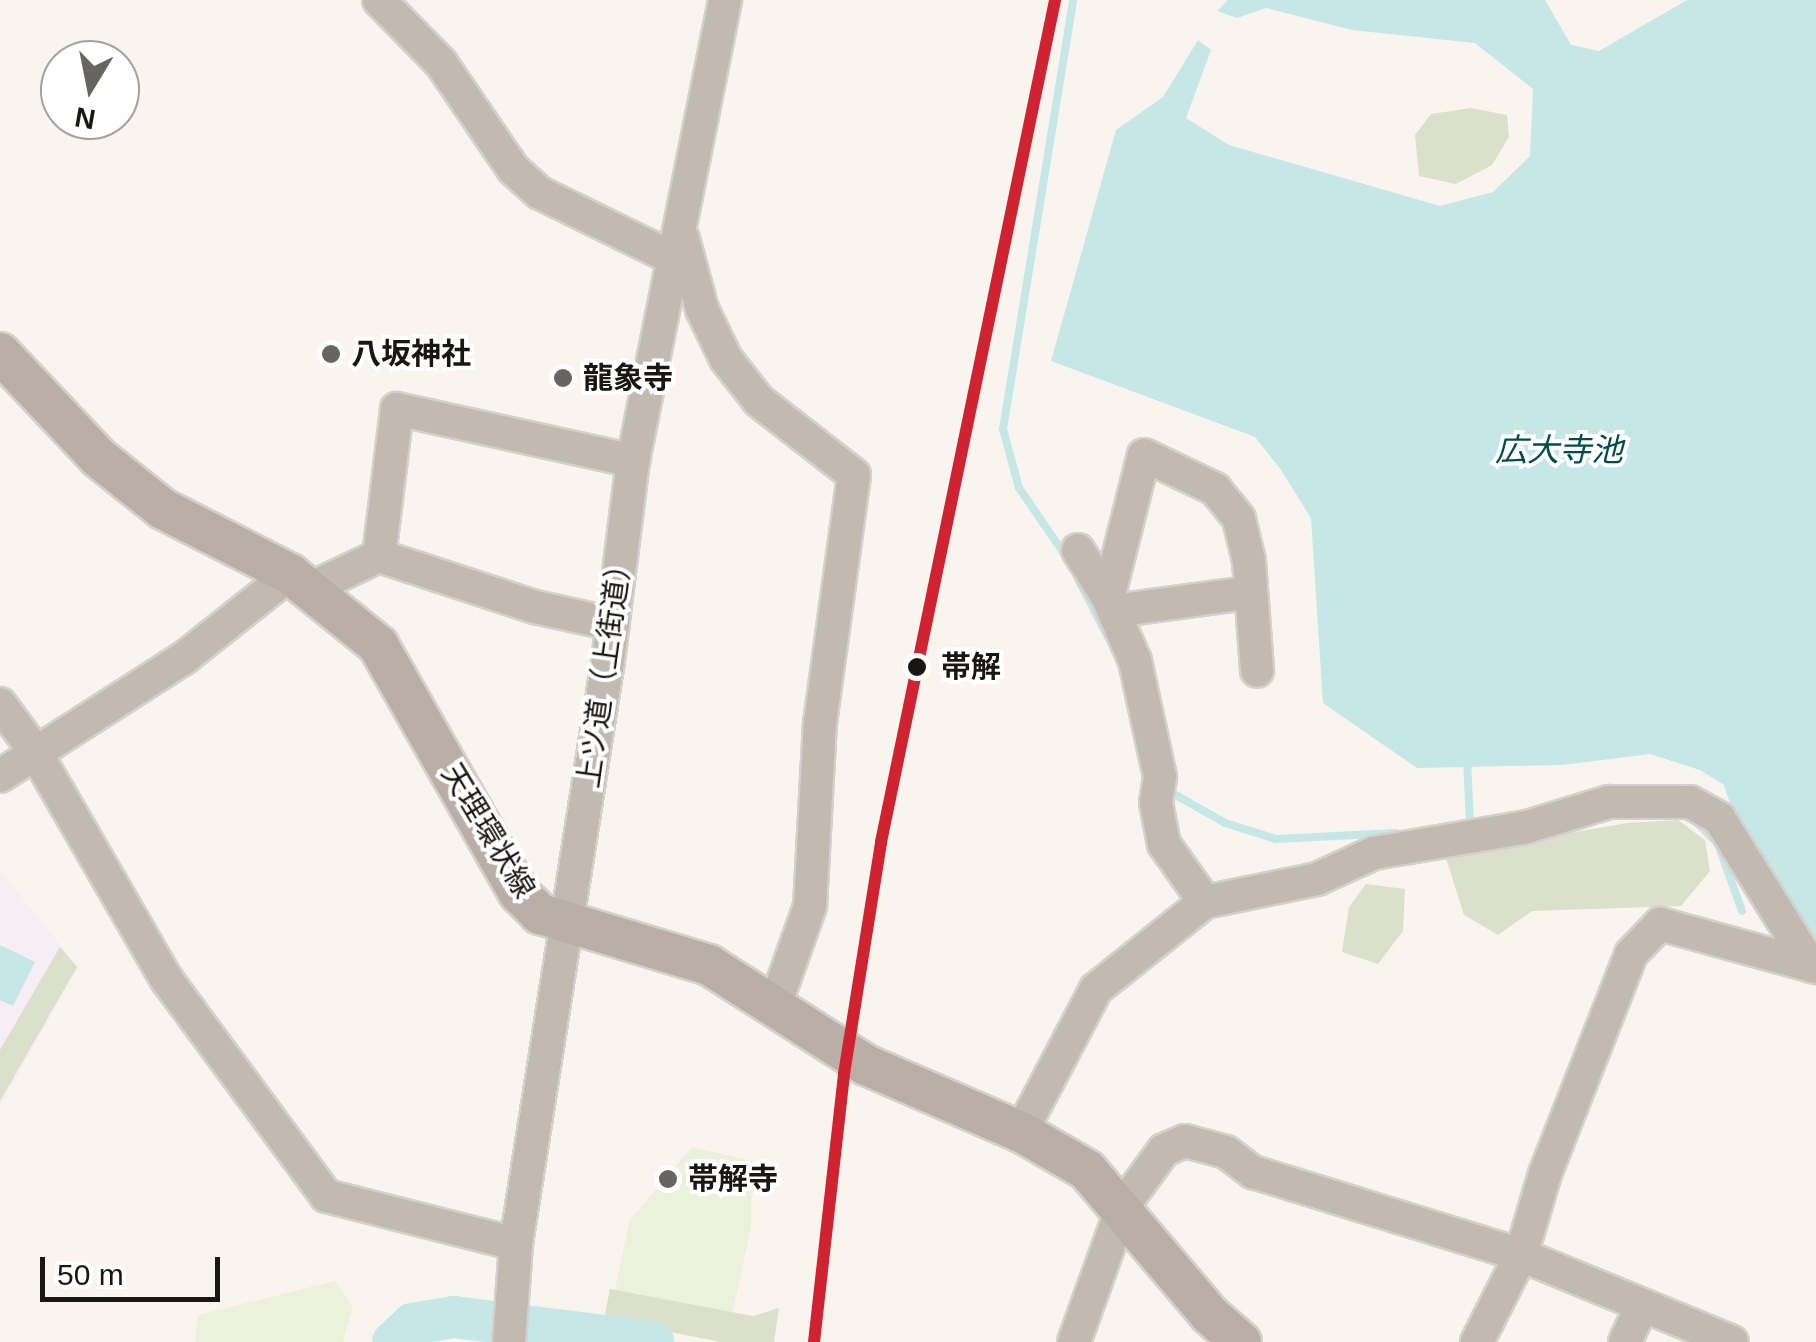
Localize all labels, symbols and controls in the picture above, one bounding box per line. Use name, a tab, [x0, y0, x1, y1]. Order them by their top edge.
north arrow	[40, 40, 140, 140]
text: N	[72, 101, 98, 135]
place label: 八坂神社	[351, 336, 471, 372]
marker: 八坂神社	[320, 343, 342, 365]
place label: 龍象寺	[583, 360, 673, 396]
marker: 龍象寺	[552, 367, 574, 389]
water label: 広大寺池	[1495, 431, 1623, 469]
street label: 上ツ道（上街道）	[570, 548, 640, 790]
place label: 帯解	[941, 649, 1001, 685]
marker: 帯解	[902, 652, 932, 682]
street label: 天理環状線	[434, 757, 542, 905]
place label: 帯解寺	[688, 1161, 778, 1197]
marker: 帯解寺	[657, 1168, 679, 1190]
scale bar	[45, 1237, 225, 1299]
text: 50 m	[57, 1258, 124, 1291]

